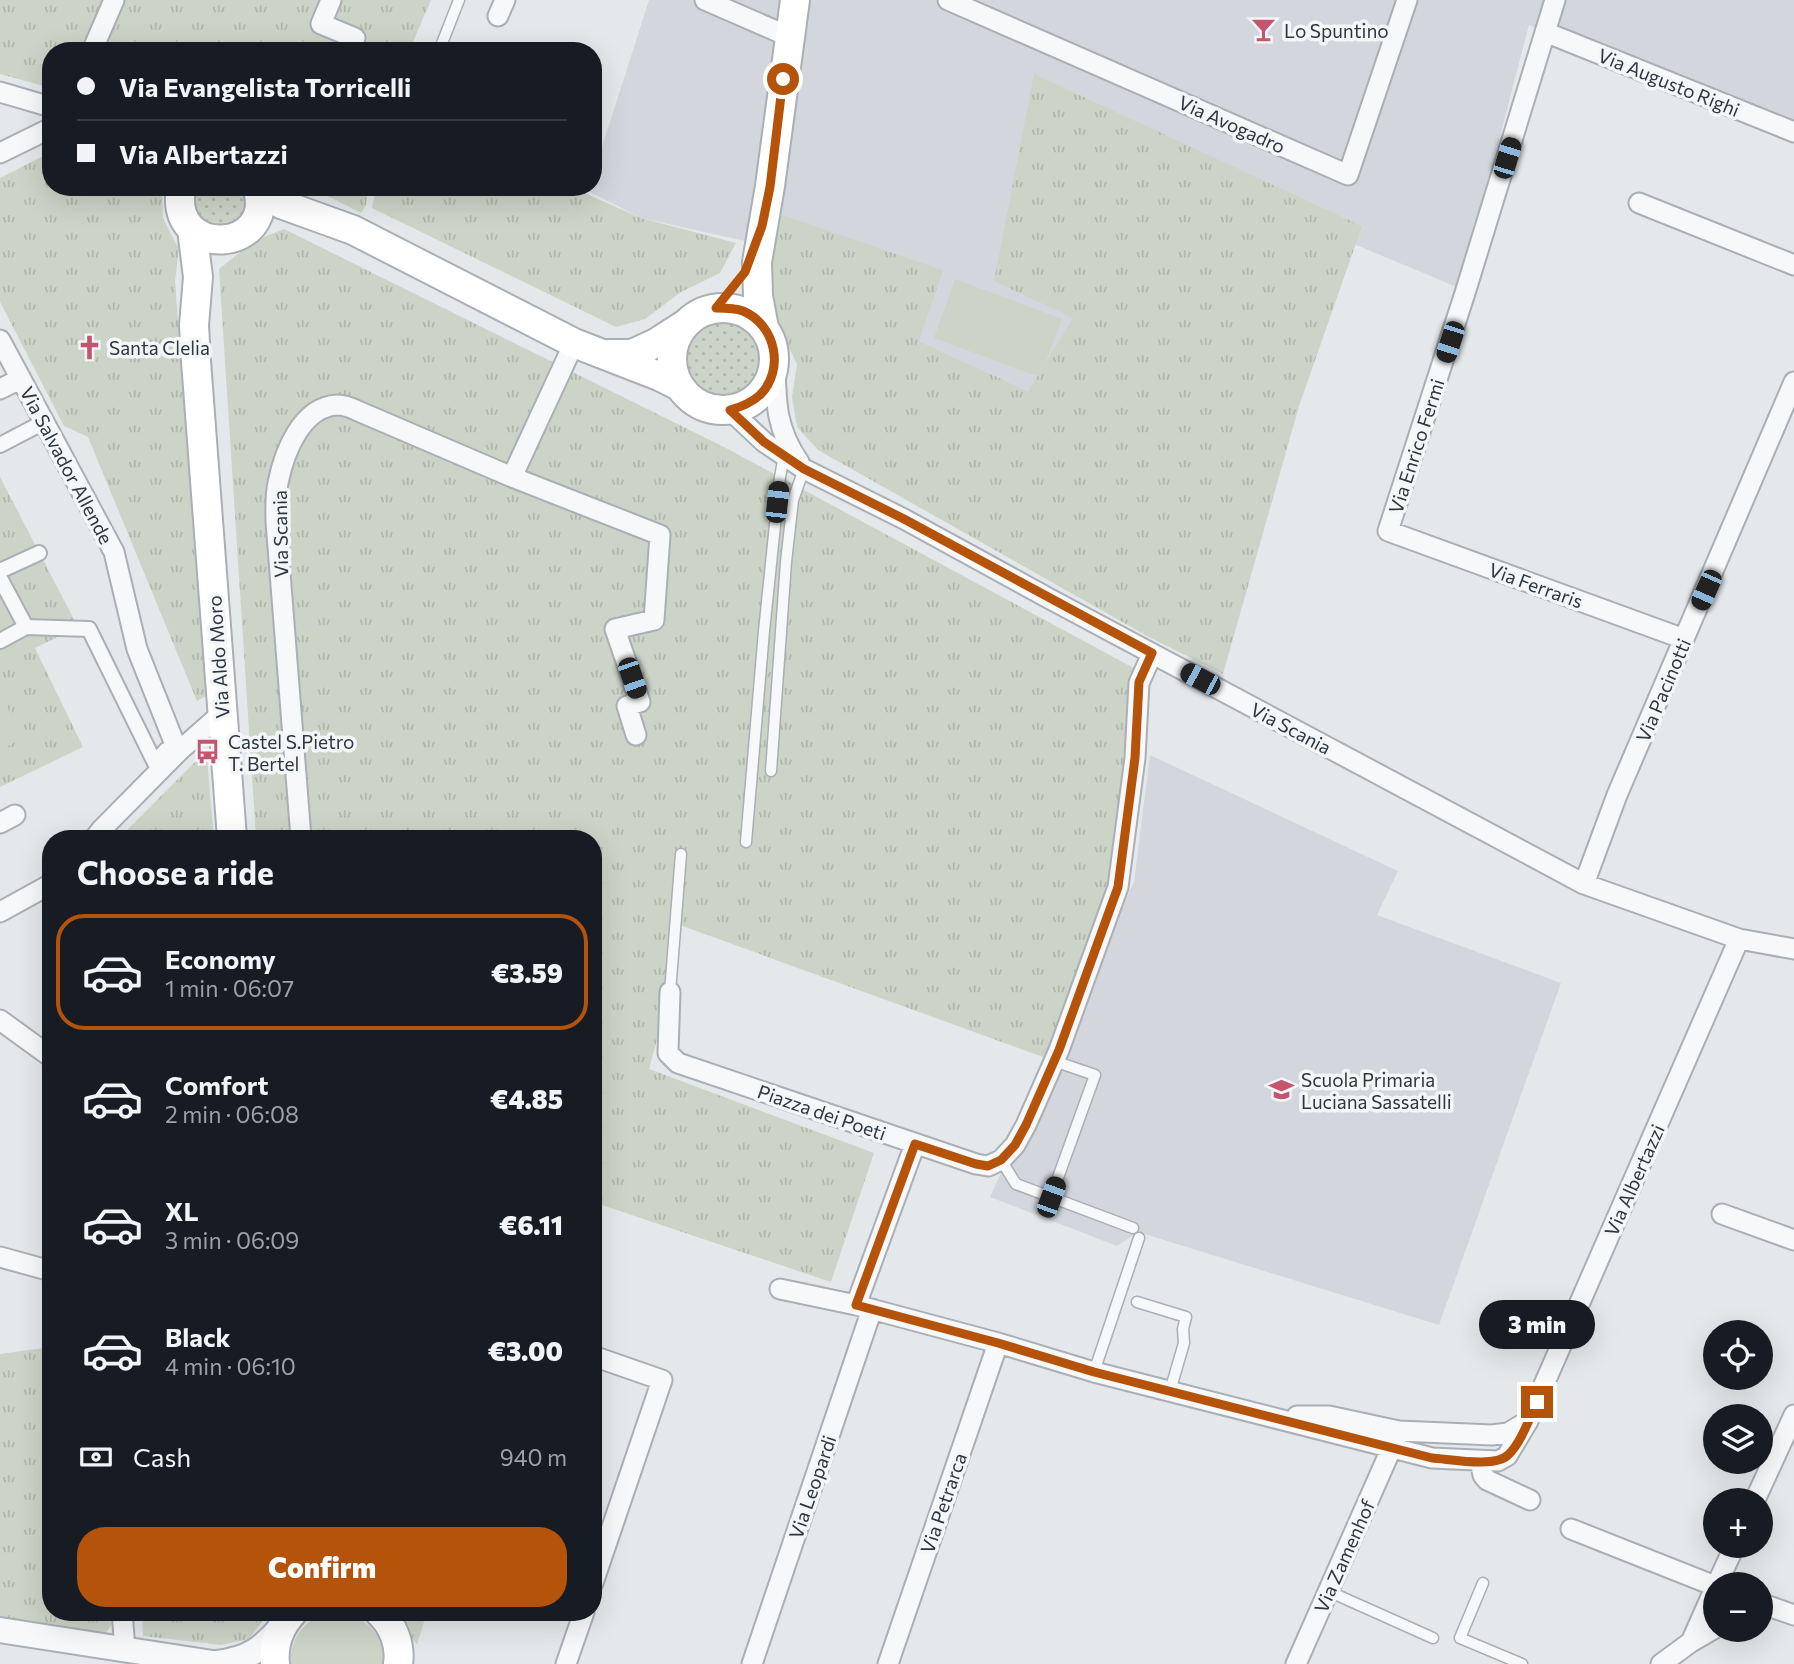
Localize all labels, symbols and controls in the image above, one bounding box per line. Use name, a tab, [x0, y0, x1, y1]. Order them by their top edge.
bar icon: Lo Spuntino	[1250, 16, 1278, 44]
place label: Lo Spuntino	[1284, 19, 1389, 42]
street label: Via Augusto Righi	[1595, 43, 1743, 121]
route start	[767, 63, 799, 95]
text: Via Evangelista Torricelli	[119, 71, 411, 102]
street label: Via Avogadro	[1175, 90, 1289, 158]
car	[1491, 135, 1524, 181]
text: Via Albertazzi	[119, 138, 288, 169]
car	[1434, 319, 1467, 365]
church icon: Santa Clelia	[75, 333, 103, 361]
place label: Santa Clelia	[109, 336, 210, 359]
street label: Via Enrico Fermi	[1383, 376, 1449, 516]
street label: Via Salvador Allende	[16, 382, 118, 548]
car	[765, 480, 790, 524]
street label: Via Scania	[268, 490, 292, 578]
street label: Via Ferraris	[1486, 557, 1586, 613]
car	[1688, 567, 1725, 613]
street label: Via Aldo Moro	[202, 595, 234, 719]
street label: Via Pacinotti	[1631, 635, 1695, 745]
car	[616, 655, 649, 701]
car	[1177, 660, 1224, 698]
street label: Via Scania	[1247, 697, 1335, 759]
place label: Castel S.Pietro T. Bertel	[228, 730, 354, 775]
bus stop icon: Castel S.Pietro T. Bertel	[194, 738, 222, 766]
text: Choose a ride	[77, 852, 274, 892]
icon: car	[81, 941, 144, 1004]
text: Economy	[165, 943, 276, 974]
text: €3.59	[491, 957, 563, 988]
text: 1 min · 06:07	[165, 974, 294, 1002]
icon: car	[81, 1067, 144, 1130]
place label: Scuola Primaria Luciana Sassatelli	[1301, 1068, 1452, 1113]
text: Comfort	[165, 1069, 268, 1100]
school or university icon: Scuola Primaria Luciana Sassatelli	[1267, 1076, 1295, 1104]
street label: Piazza dei Poeti	[755, 1079, 889, 1145]
text: €4.85	[490, 1083, 563, 1114]
text: 2 min · 06:08	[165, 1100, 299, 1128]
street label: Via Albertazzi	[1599, 1121, 1669, 1239]
car	[1034, 1174, 1069, 1220]
icon: car	[81, 1193, 144, 1256]
text: XL	[165, 1195, 199, 1226]
text: €6.11	[499, 1209, 563, 1240]
text: 3 min · 06:09	[165, 1226, 299, 1254]
callout: 3 min	[1479, 1300, 1595, 1350]
text: 3 min	[1508, 1310, 1566, 1338]
icon: car	[81, 1319, 144, 1382]
map controls	[1703, 1320, 1773, 1642]
button: locate	[1703, 1320, 1773, 1390]
text: Black	[165, 1321, 231, 1352]
text: €3.00	[488, 1335, 563, 1366]
text: 4 min · 06:10	[165, 1352, 296, 1380]
route end	[1521, 1386, 1553, 1418]
button: layers	[1703, 1404, 1773, 1474]
street label: Via Leopardi	[784, 1432, 840, 1542]
icon: cash	[77, 1438, 115, 1476]
text: Cash	[133, 1441, 191, 1472]
text: 940 m	[500, 1443, 567, 1471]
street label: Via Petrarca	[915, 1450, 971, 1556]
button: +	[1703, 1488, 1773, 1558]
street label: Via Zamenhof	[1309, 1495, 1379, 1616]
button: Confirm	[77, 1527, 567, 1607]
button: −	[1703, 1572, 1773, 1642]

